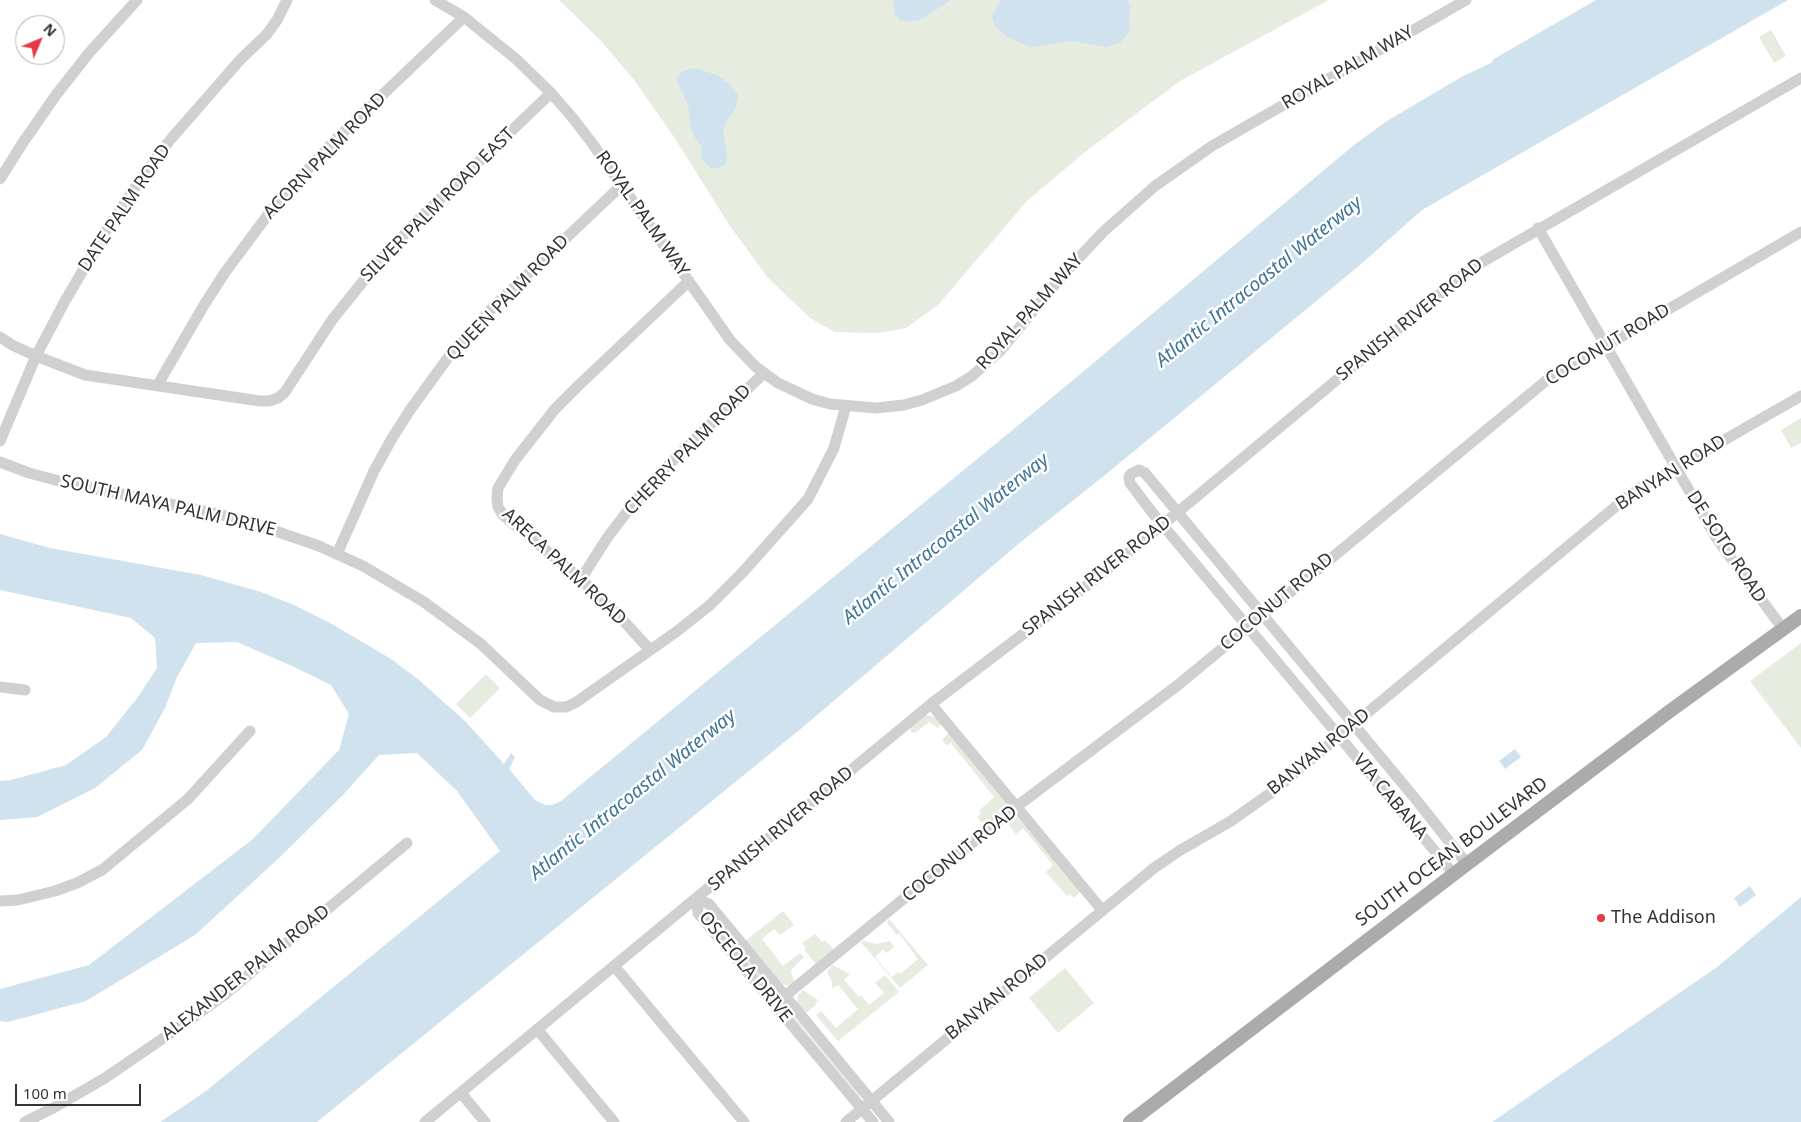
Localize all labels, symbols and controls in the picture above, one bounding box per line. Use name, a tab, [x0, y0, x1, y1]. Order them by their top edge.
north arrow	[15, 15, 65, 65]
text: N	[40, 19, 61, 40]
street label: ROYAL PALM WAY	[1278, 22, 1418, 114]
street label: ACORN PALM ROAD	[259, 88, 391, 224]
street label: SILVER PALM ROAD EAST	[356, 123, 520, 287]
street label: DATE PALM ROAD	[74, 140, 176, 276]
street label: ROYAL PALM WAY	[591, 147, 693, 281]
water label: Atlantic Intracoastal Waterway	[1151, 192, 1367, 372]
street label: QUEEN PALM ROAD	[442, 230, 574, 366]
street label: ROYAL PALM WAY	[972, 250, 1088, 374]
street label: SPANISH RIVER ROAD	[1332, 254, 1488, 386]
street label: COCONUT ROAD	[1542, 299, 1674, 391]
street label: CHERRY PALM ROAD	[620, 380, 756, 520]
street label: BANYAN ROAD	[1612, 431, 1730, 515]
water label: Atlantic Intracoastal Waterway	[838, 449, 1054, 629]
street label: SOUTH MAYA PALM DRIVE	[58, 471, 278, 541]
street label: DE SOTO ROAD	[1682, 487, 1770, 607]
street label: ARECA PALM ROAD	[497, 504, 631, 630]
street label: SPANISH RIVER ROAD	[1018, 511, 1176, 641]
street label: COCONUT ROAD	[1216, 548, 1338, 656]
street label: BANYAN ROAD	[1263, 704, 1375, 800]
water label: Atlantic Intracoastal Waterway	[525, 705, 741, 885]
street label: VIA CABANA	[1348, 750, 1432, 844]
street label: SPANISH RIVER ROAD	[704, 762, 858, 896]
street label: SOUTH OCEAN BOULEVARD	[1352, 773, 1552, 931]
street label: COCONUT ROAD	[898, 801, 1022, 907]
street label: ALEXANDER PALM ROAD	[158, 901, 334, 1045]
street label: OSCEOLA DRIVE	[694, 907, 796, 1027]
place label: The Addison	[1611, 907, 1716, 929]
marker: The Addison	[1595, 912, 1607, 924]
street label: BANYAN ROAD	[941, 949, 1053, 1045]
scale bar	[18, 1074, 144, 1106]
text: 100 m	[23, 1083, 67, 1103]

